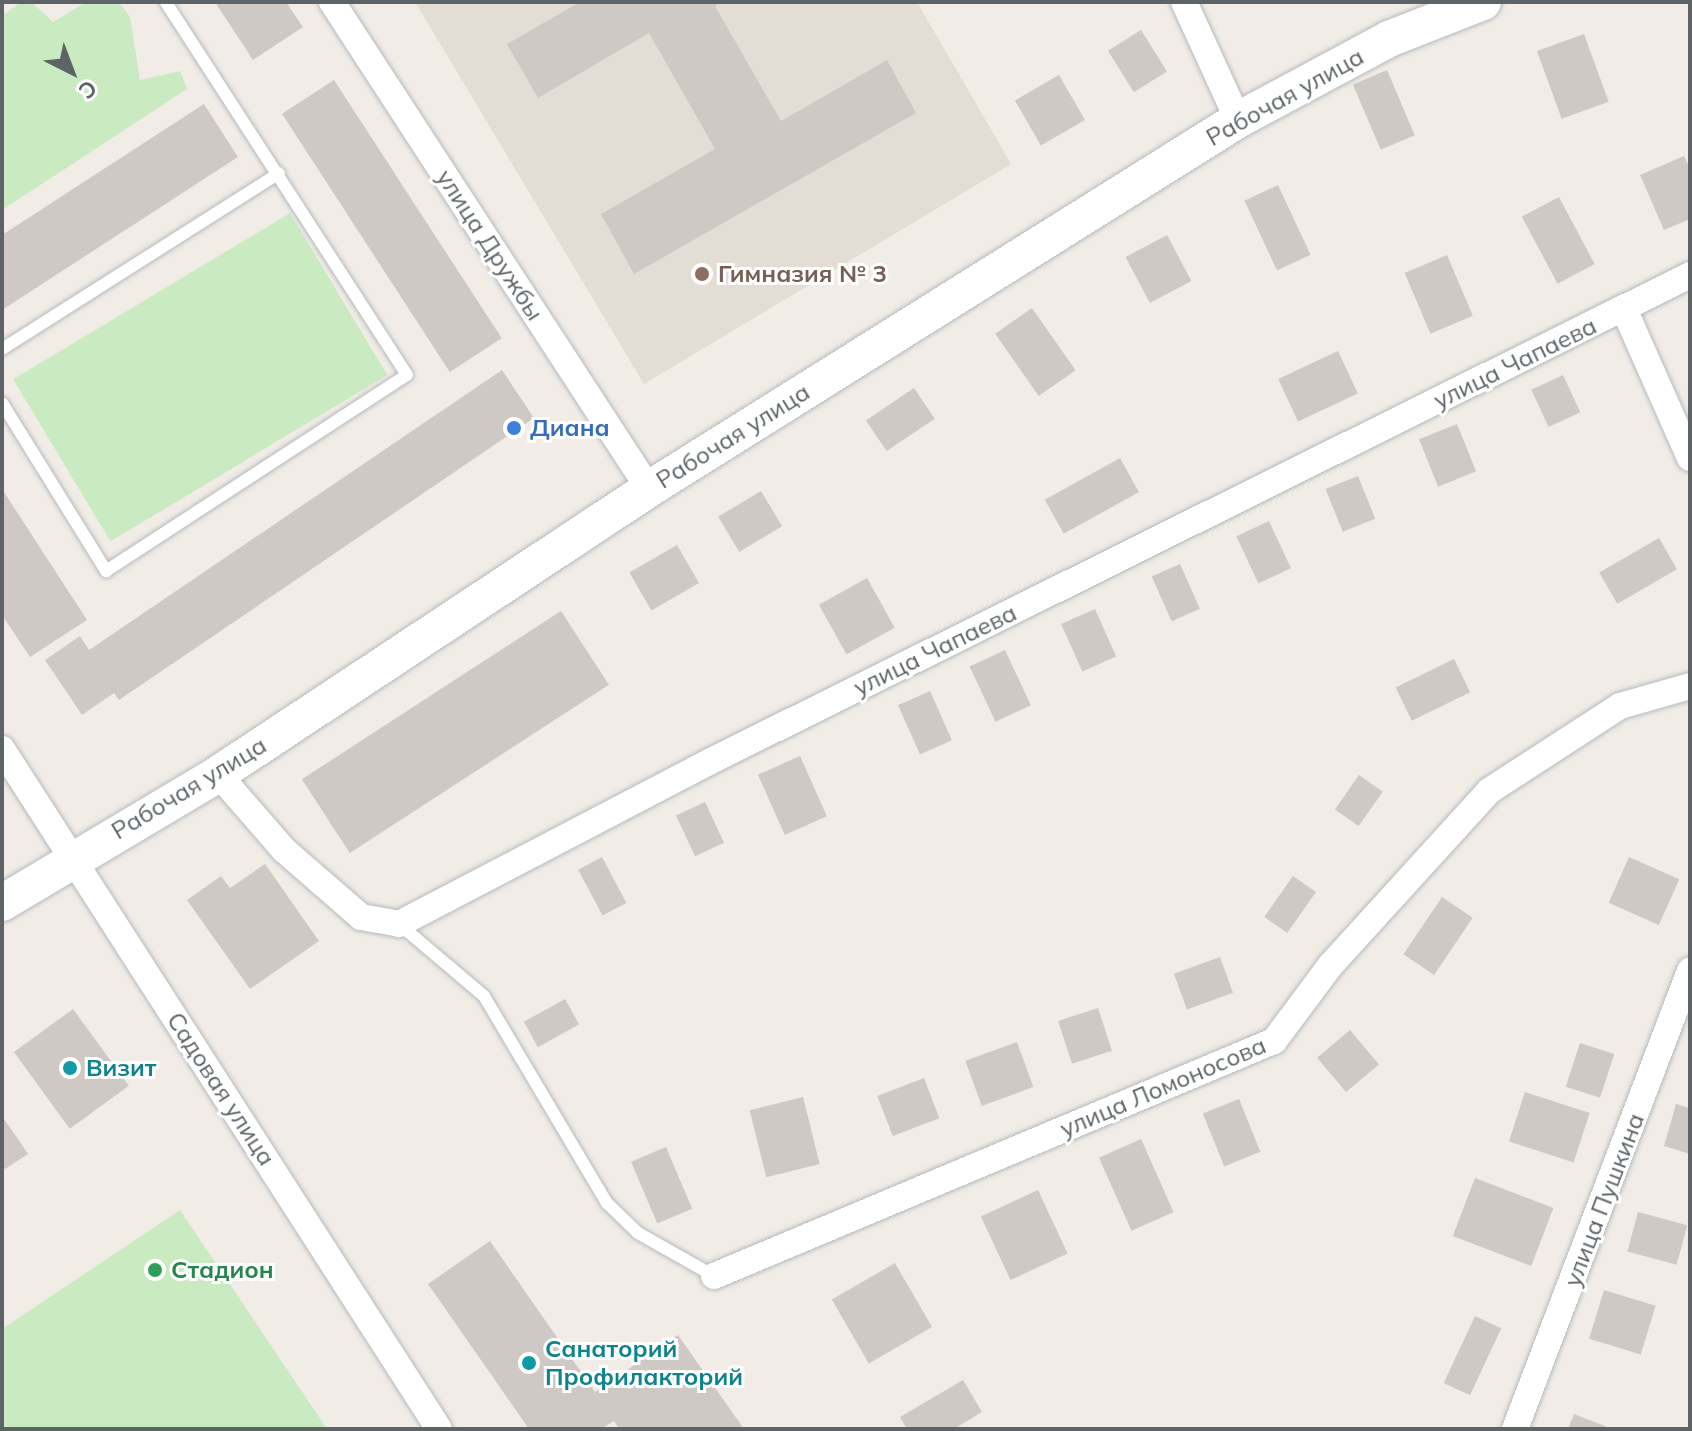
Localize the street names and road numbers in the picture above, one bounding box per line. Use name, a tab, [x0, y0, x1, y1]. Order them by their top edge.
street label: Рабочая улица	[1201, 42, 1369, 152]
street label: улица Дружбы	[431, 164, 549, 326]
street label: улица Чапаева	[1429, 311, 1601, 415]
street label: Рабочая улица	[651, 377, 815, 495]
street label: улица Чапаева	[849, 598, 1021, 702]
street label: Рабочая улица	[106, 730, 272, 846]
street label: Садовая улица	[161, 1007, 281, 1171]
street label: улица Ломоносова	[1056, 1031, 1270, 1143]
street label: улица Пушкина	[1558, 1109, 1650, 1291]

